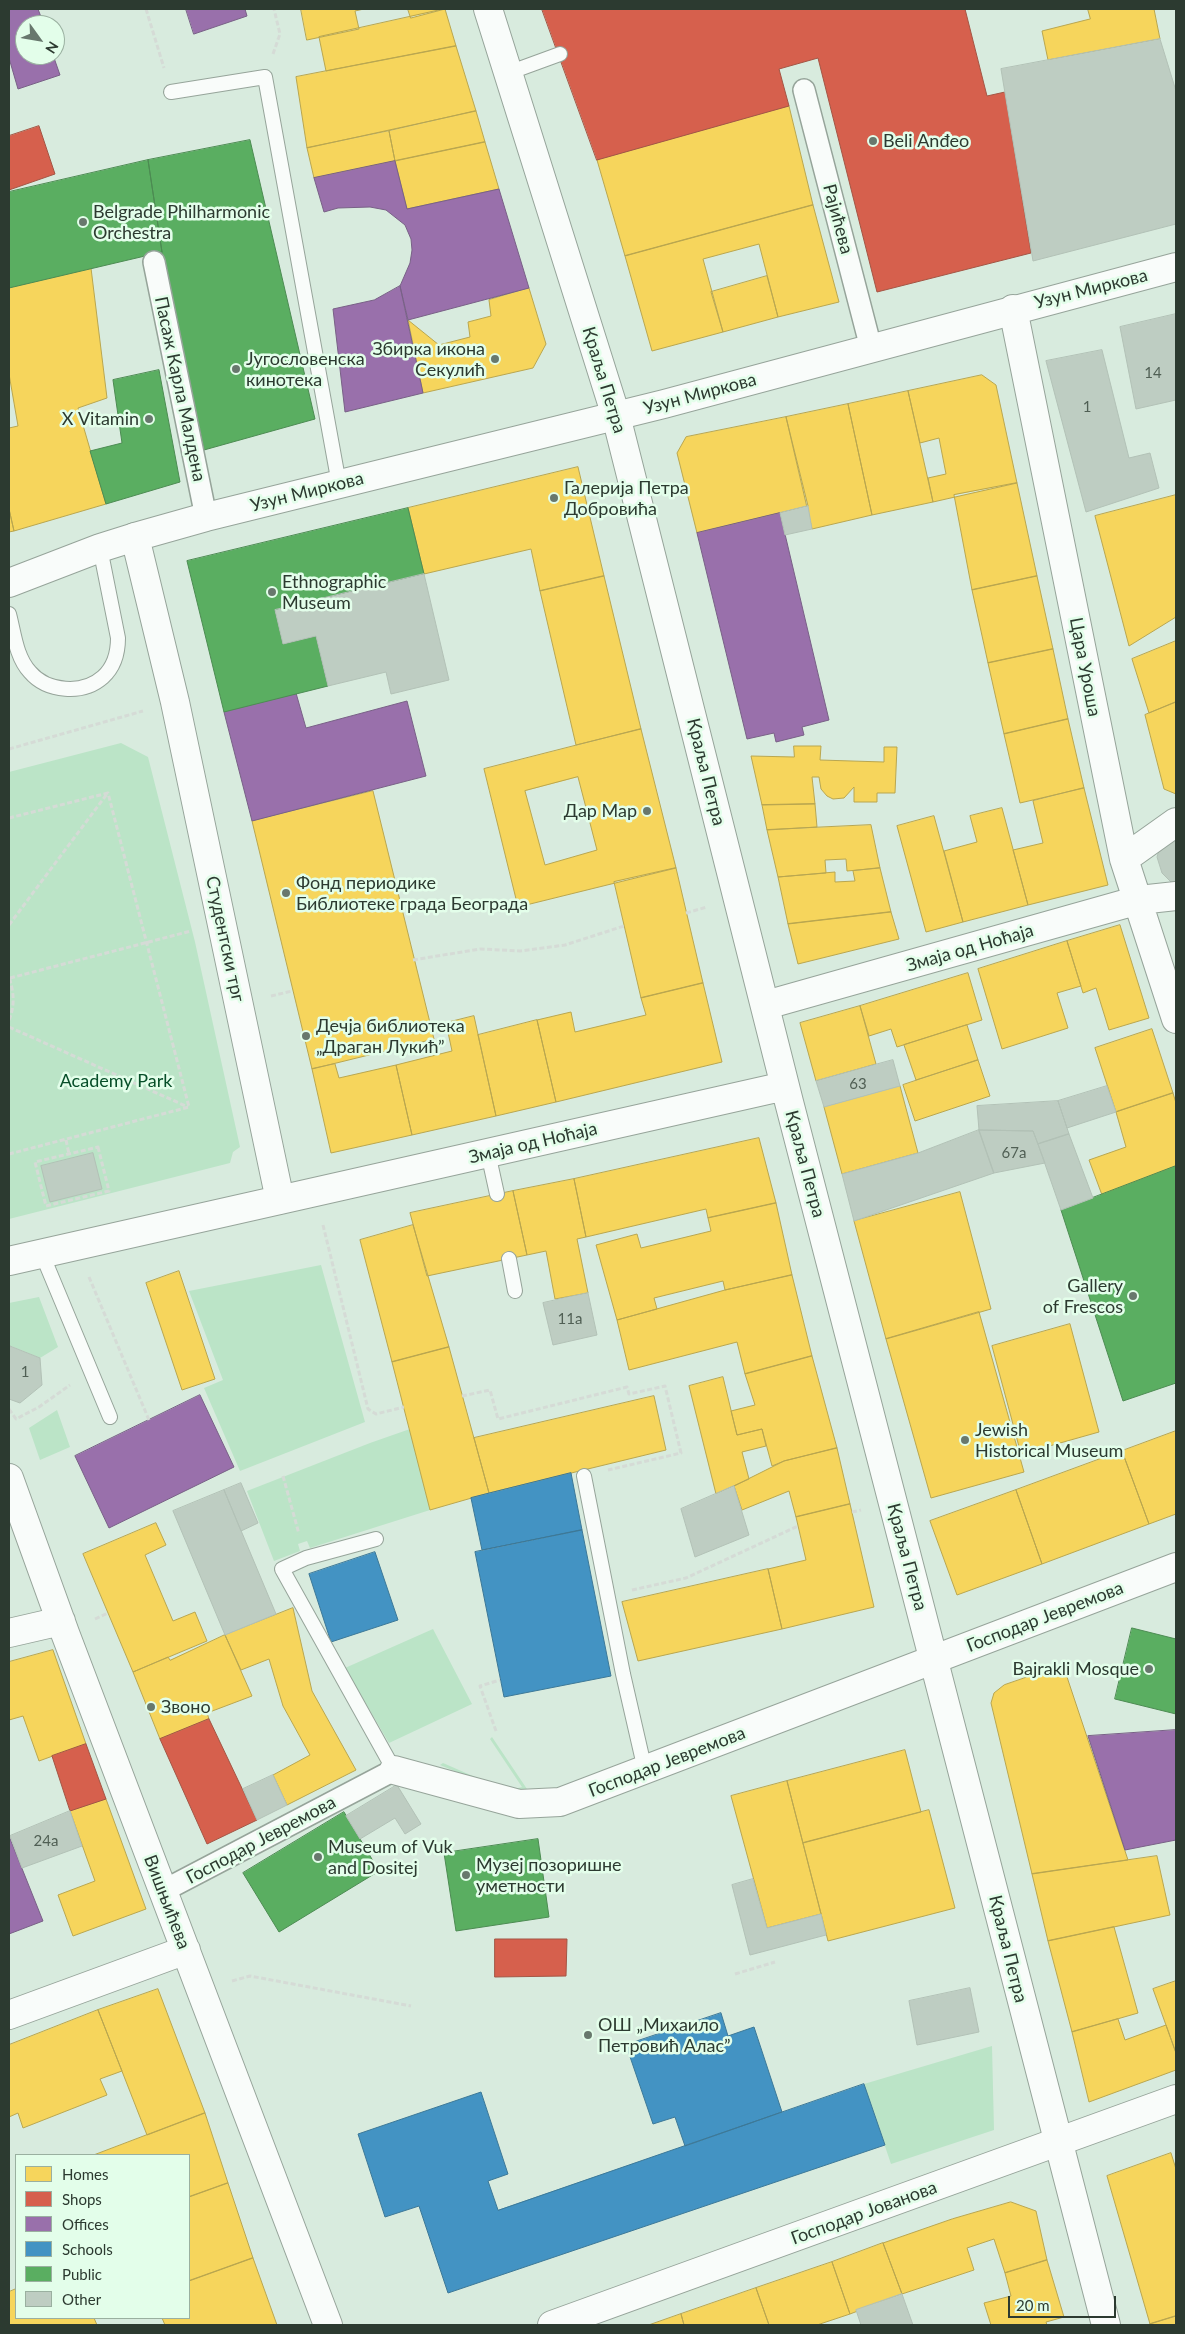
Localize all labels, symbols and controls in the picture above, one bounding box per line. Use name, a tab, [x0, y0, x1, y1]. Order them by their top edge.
north arrow	[15, 15, 65, 65]
text: N	[42, 39, 62, 57]
place label: Beli Anđeo	[883, 130, 969, 152]
marker: Beli Anđeo	[867, 135, 879, 147]
street label: Рајићева	[818, 182, 858, 256]
place label: Belgrade Philharmonic Orchestra	[93, 201, 270, 243]
marker: Belgrade Philharmonic Orchestra	[77, 216, 89, 228]
street label: Узун Миркова	[1032, 265, 1150, 313]
street label: Пасаж Карла Малдена	[150, 295, 210, 483]
street label: Краља Петра	[578, 324, 630, 436]
place label: Збирка икона Секулић	[372, 338, 485, 380]
place label: Југословенска кинотека	[246, 348, 365, 390]
marker: Збирка икона Секулић	[489, 353, 501, 365]
marker: Југословенска кинотека	[230, 363, 242, 375]
house number: 14	[1144, 364, 1162, 382]
street label: Узун Миркова	[641, 369, 759, 419]
house number: 1	[1083, 398, 1091, 416]
place label: X Vitamin	[62, 408, 139, 430]
marker: X Vitamin	[143, 413, 155, 425]
street label: Узун Миркова	[248, 468, 366, 516]
place label: Галерија Петра Добровића	[564, 477, 689, 520]
marker: Галерија Петра Добровића	[548, 492, 560, 504]
place label: Ethnographic Museum	[282, 571, 386, 614]
marker: Ethnographic Museum	[266, 586, 278, 598]
street label: Цара Уроша	[1065, 616, 1105, 718]
street label: Краља Петра	[682, 716, 730, 828]
place label: Дар Мар	[564, 800, 637, 822]
marker: Дар Мар	[641, 805, 653, 817]
place label: Фонд периодике Библиотеке града Београда	[296, 872, 528, 914]
street label: Студентски трг	[201, 874, 249, 1004]
marker: Фонд периодике Библиотеке града Београда	[280, 887, 292, 899]
street label: Змаја од Ноћаја	[904, 920, 1036, 976]
place label: Дечја библиотека „Драган Лукић”	[316, 1015, 465, 1058]
marker: Дечја библиотека „Драган Лукић”	[300, 1030, 312, 1042]
park label: Academy Park	[60, 1070, 172, 1092]
house number: 63	[849, 1075, 867, 1093]
street label: Краља Петра	[780, 1108, 830, 1220]
street label: Змаја од Ноћаја	[467, 1118, 599, 1168]
house number: 67a	[1002, 1144, 1026, 1162]
place label: Gallery of Frescos	[1043, 1275, 1123, 1318]
marker: Gallery of Frescos	[1127, 1290, 1139, 1302]
house number: 11a	[558, 1310, 582, 1328]
house number: 1	[21, 1363, 29, 1381]
place label: Jewish Historical Museum	[975, 1419, 1123, 1462]
marker: Jewish Historical Museum	[959, 1434, 971, 1446]
street label: Краља Петра	[882, 1501, 932, 1613]
street label: Господар Јевремова	[964, 1577, 1126, 1657]
place label: Bajrakli Mosque	[1013, 1658, 1139, 1680]
marker: Bajrakli Mosque	[1143, 1663, 1155, 1675]
place label: Звоно	[161, 1696, 211, 1718]
marker: Звоно	[145, 1701, 157, 1713]
street label: Господар Јевремова	[586, 1722, 748, 1802]
street label: Господар Јевремова	[183, 1791, 339, 1889]
house number: 24a	[34, 1832, 58, 1850]
place label: Museum of Vuk and Dositej	[328, 1836, 453, 1878]
marker: Museum of Vuk and Dositej	[312, 1851, 324, 1863]
street label: Вишњићева	[139, 1852, 195, 1952]
place label: Музеј позоришне уметности	[476, 1854, 622, 1896]
marker: Музеј позоришне уметности	[460, 1869, 472, 1881]
street label: Краља Петра	[984, 1893, 1032, 2005]
place label: ОШ „Михаило Петровић Алас”	[598, 2014, 731, 2056]
marker: ОШ „Михаило Петровић Алас”	[582, 2029, 594, 2041]
legend	[15, 2154, 190, 2319]
text: Homes	[62, 2165, 108, 2183]
street label: Господар Јованова	[788, 2177, 940, 2249]
text: Shops	[62, 2190, 102, 2208]
text: Offices	[62, 2215, 109, 2233]
text: Schools	[62, 2240, 113, 2258]
text: Public	[62, 2265, 102, 2283]
scale bar	[1010, 2286, 1118, 2318]
text: Other	[62, 2290, 101, 2308]
text: 20 m	[1016, 2296, 1050, 2314]

